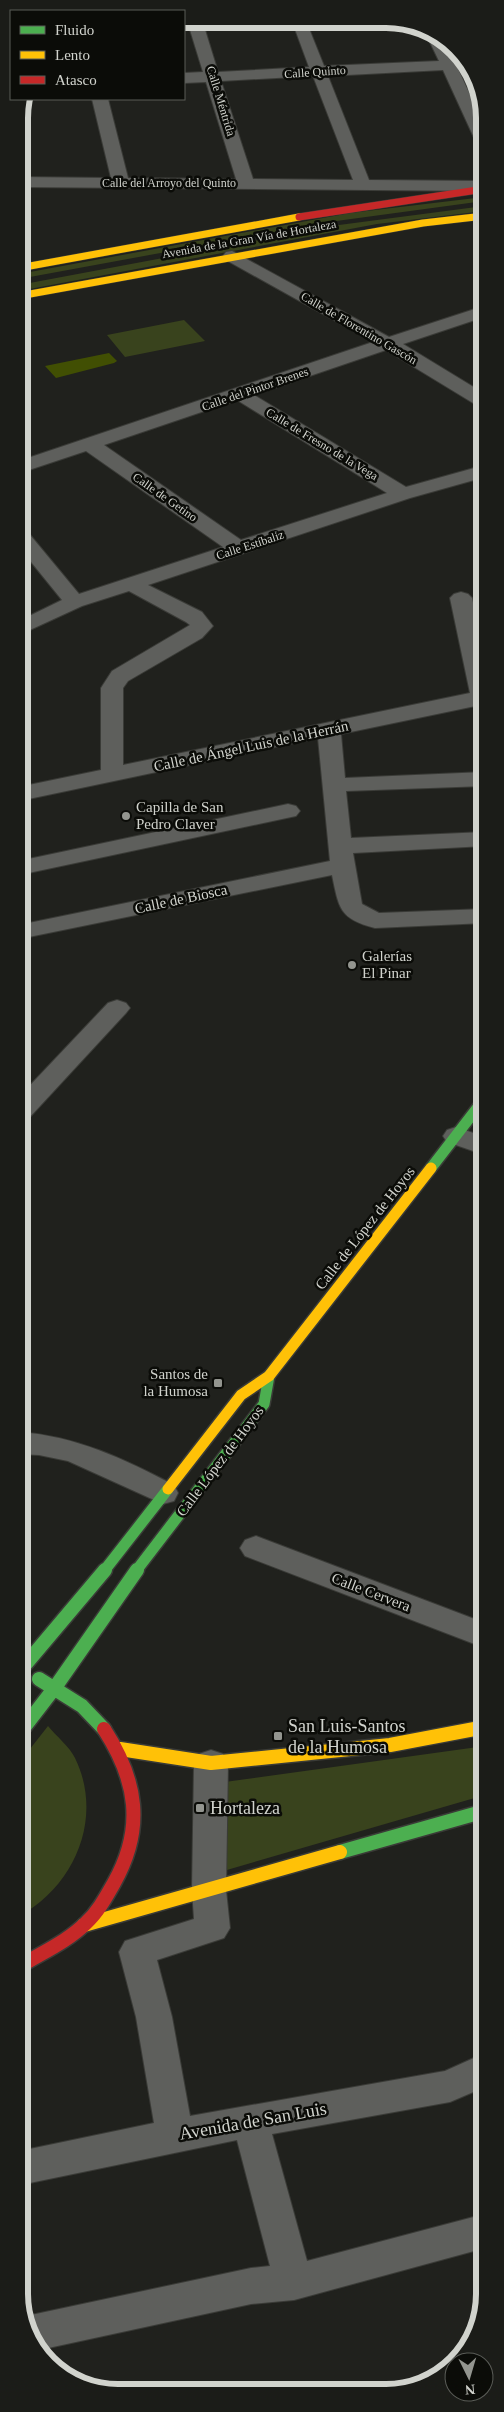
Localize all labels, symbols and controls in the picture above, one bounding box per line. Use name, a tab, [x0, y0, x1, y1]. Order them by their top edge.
legend	[10, 10, 185, 100]
text: Fluido	[55, 22, 94, 38]
text: Lento	[55, 47, 90, 63]
street label: Calle Quinto	[284, 63, 346, 81]
street label: Calle Méntrida	[204, 64, 238, 138]
text: Atasco	[55, 72, 97, 88]
street label: Calle del Arroyo del Quinto	[102, 176, 236, 190]
street label: Avenida de la Gran Vía de Hortaleza	[161, 217, 338, 261]
street label: Calle de Florentino Gascón	[298, 289, 420, 367]
street label: Calle del Pintor Brenes	[200, 364, 310, 414]
street label: Calle de Fresno de la Vega	[264, 405, 381, 483]
street label: Calle de Getino	[130, 470, 200, 524]
street label: Calle Estíbaliz	[214, 527, 286, 563]
street label: Calle de Ángel Luis de la Herrán	[152, 717, 350, 774]
place label: Capilla de San Pedro Claver	[136, 799, 224, 832]
marker: Capilla de San Pedro Claver	[120, 810, 132, 822]
street label: Calle de Biosca	[133, 881, 229, 917]
place label: Galerías El Pinar	[362, 948, 412, 981]
marker: Galerías El Pinar	[346, 959, 358, 971]
street label: Calle de López de Hoyos	[312, 1163, 418, 1293]
place label: Santos de la Humosa	[143, 1366, 208, 1399]
marker: Santos de la Humosa	[212, 1377, 224, 1389]
street label: Calle López de Hoyos	[173, 1403, 267, 1519]
street label: Calle Cervera	[329, 1570, 413, 1614]
place label: San Luis-Santos de la Humosa	[288, 1716, 406, 1757]
marker: San Luis-Santos de la Humosa	[272, 1730, 284, 1742]
place label: Hortaleza	[210, 1798, 280, 1818]
marker: Hortaleza	[194, 1802, 206, 1814]
street label: Avenida de San Luis	[178, 2098, 328, 2144]
north arrow	[444, 2352, 494, 2402]
text: N	[464, 2382, 476, 2397]

